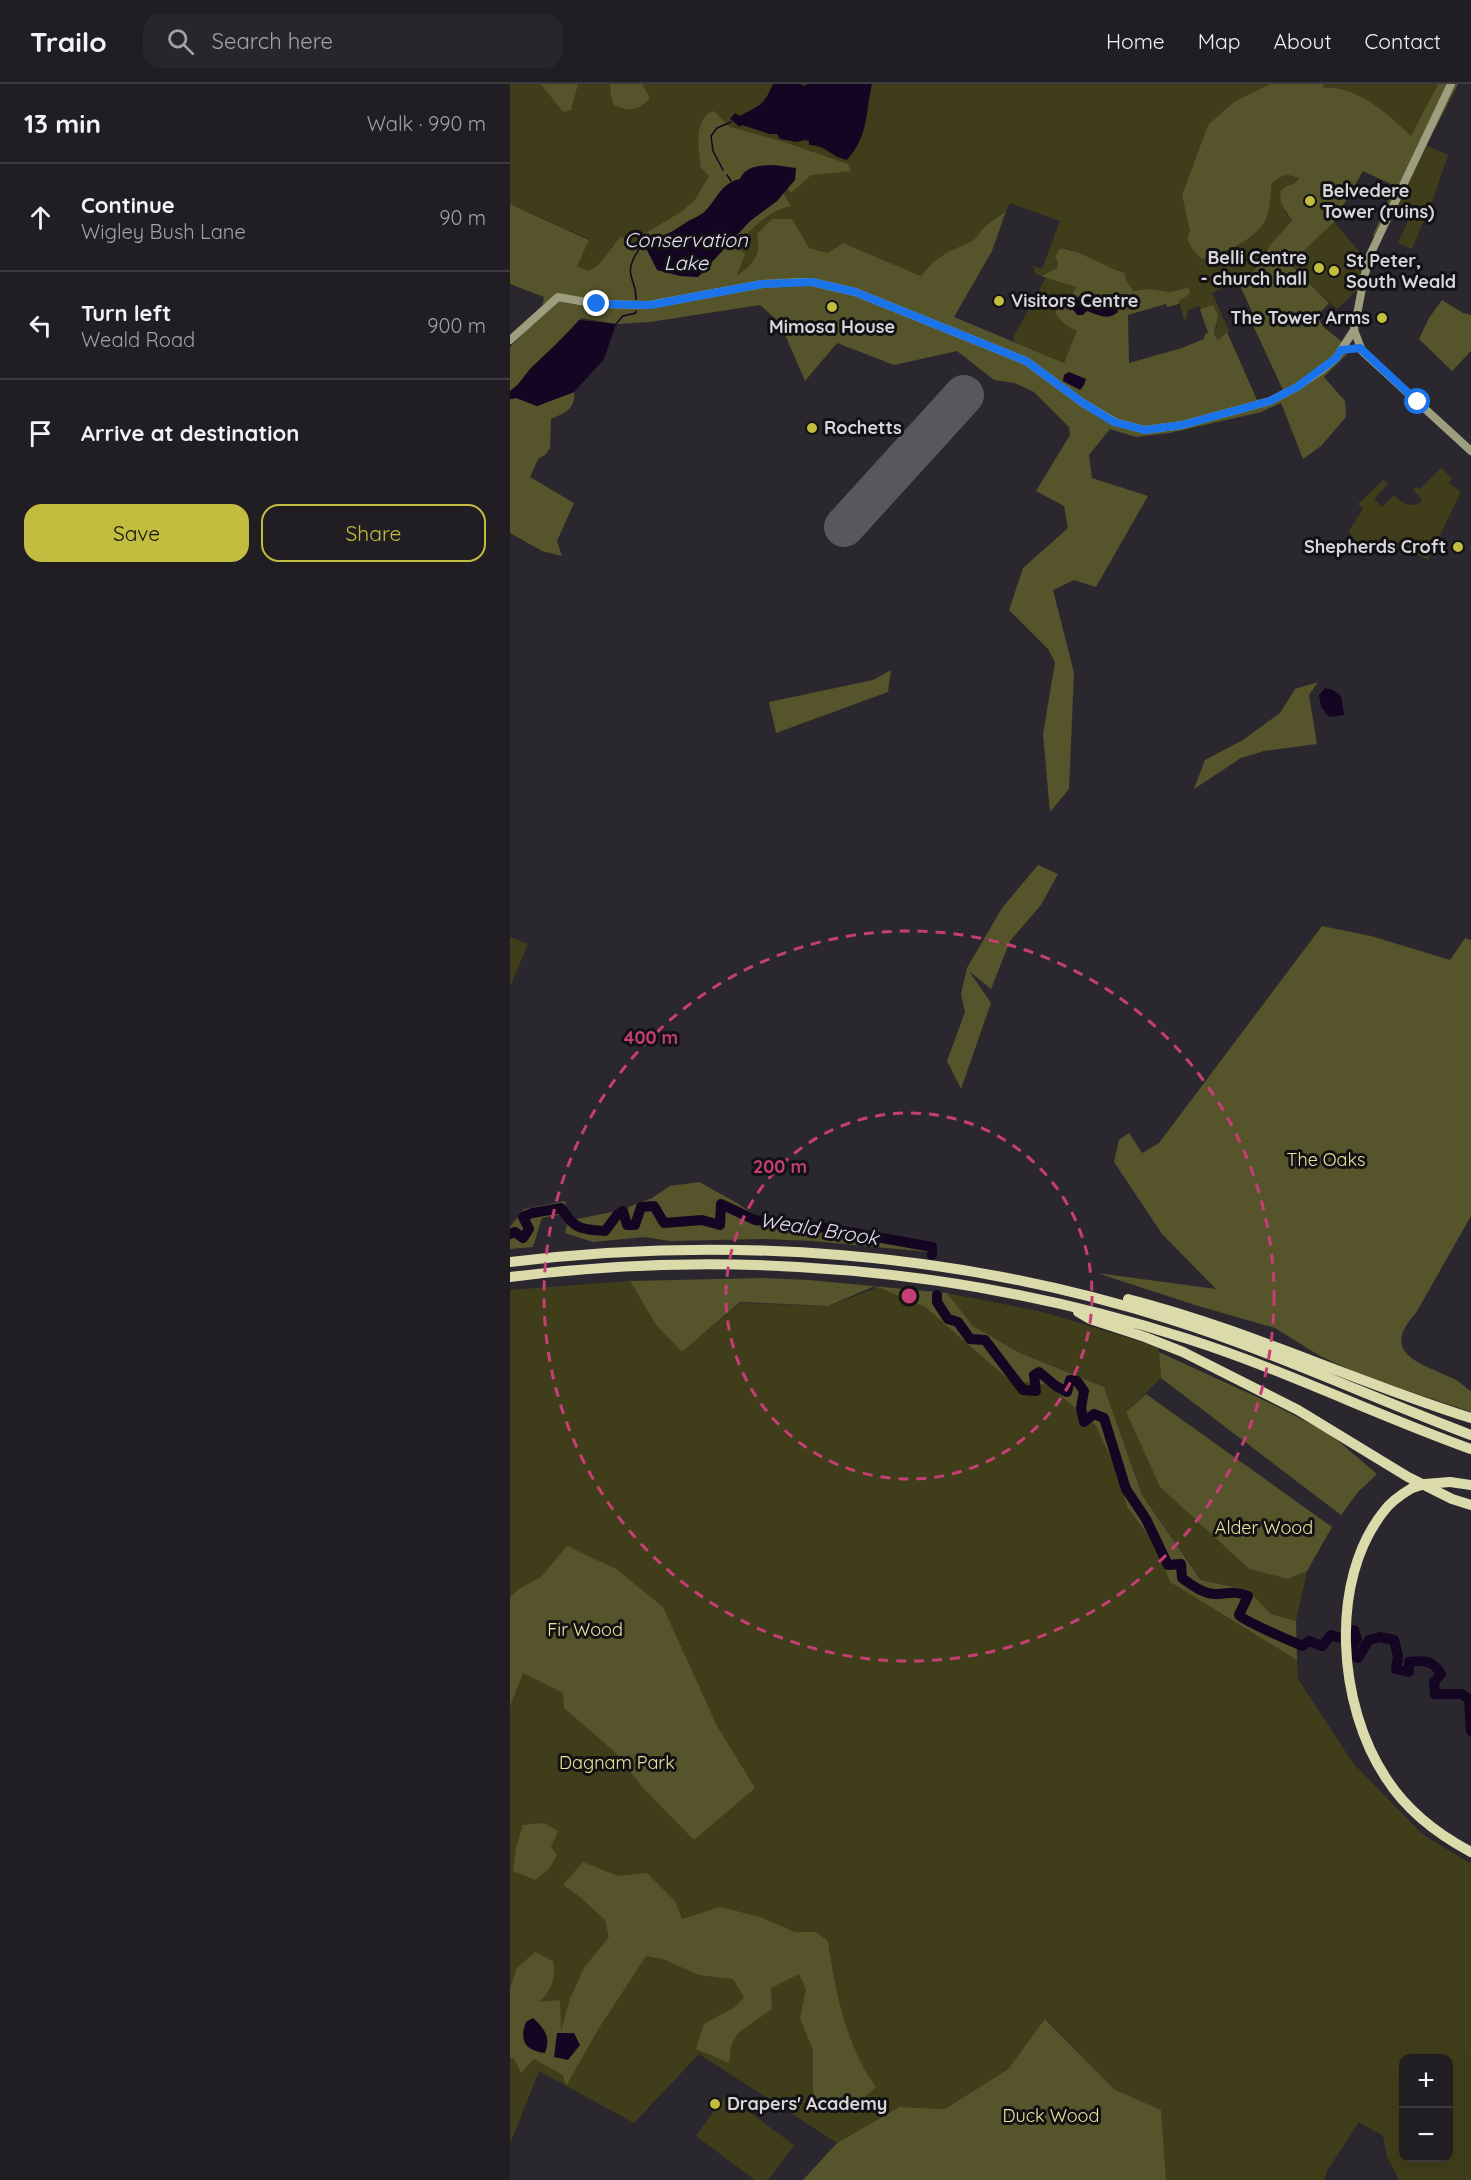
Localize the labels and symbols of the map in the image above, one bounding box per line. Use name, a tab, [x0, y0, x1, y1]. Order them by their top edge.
place label: Belvedere Tower (ruins)	[1322, 179, 1435, 223]
marker: Belvedere Tower (ruins)	[1303, 194, 1317, 208]
water label: Conservation Lake	[624, 227, 748, 275]
place label: Belli Centre - church hall	[1200, 246, 1307, 290]
place label: St Peter, South Weald	[1346, 249, 1456, 293]
marker: Belli Centre - church hall	[1312, 261, 1326, 275]
marker: St Peter, South Weald	[1327, 264, 1341, 278]
place label: Visitors Centre	[1011, 289, 1138, 312]
route end	[583, 290, 609, 316]
marker: Visitors Centre	[992, 294, 1006, 308]
marker: Mimosa House	[825, 300, 839, 314]
place label: The Tower Arms	[1230, 306, 1370, 329]
marker: The Tower Arms	[1375, 311, 1389, 325]
place label: Mimosa House	[769, 315, 895, 338]
route start	[1404, 388, 1430, 414]
place label: Rochetts	[824, 416, 902, 439]
marker: Rochetts	[805, 421, 819, 435]
place label: Shepherds Croft	[1304, 535, 1446, 558]
marker: Shepherds Croft	[1451, 540, 1465, 554]
text: 400 m	[624, 1026, 678, 1049]
park label: The Oaks	[1287, 1148, 1365, 1171]
text: 200 m	[753, 1155, 807, 1178]
water label: Weald Brook	[758, 1207, 882, 1251]
centre of rings	[899, 1286, 919, 1306]
park label: Alder Wood	[1215, 1516, 1313, 1539]
park label: Fir Wood	[547, 1618, 623, 1641]
park label: Dagnam Park	[559, 1751, 675, 1774]
place label: Drapers' Academy	[727, 2092, 887, 2115]
marker: Drapers' Academy	[708, 2097, 722, 2111]
park label: Duck Wood	[1003, 2104, 1099, 2127]

